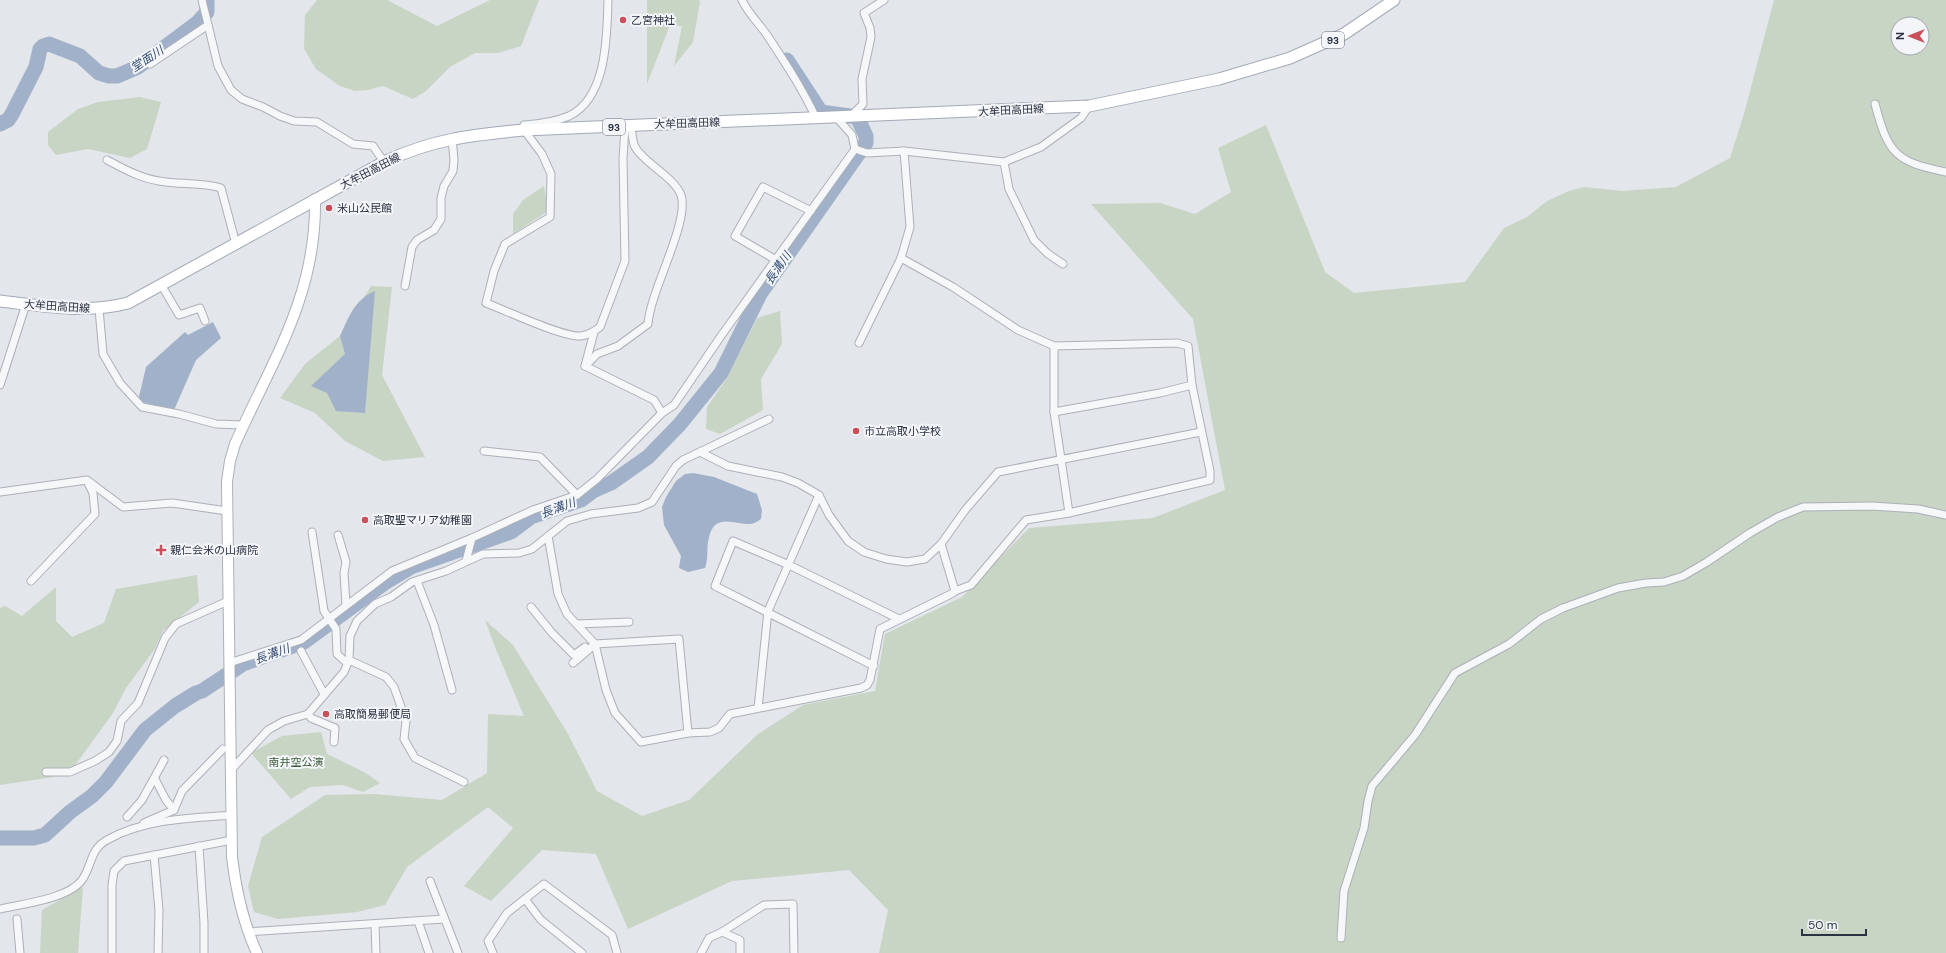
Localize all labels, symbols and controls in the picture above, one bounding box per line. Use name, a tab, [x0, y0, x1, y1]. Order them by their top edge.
place label: 乙宮神社	[631, 13, 675, 27]
marker: 乙宮神社	[618, 15, 628, 25]
north arrow	[1890, 16, 1930, 56]
road number: 93	[1322, 32, 1344, 48]
text: N	[1893, 32, 1907, 40]
water label: 堂面川	[128, 41, 168, 76]
street label: 大牟田高田線	[978, 101, 1044, 119]
street label: 大牟田高田線	[654, 115, 720, 131]
road number: 93	[603, 119, 625, 135]
street label: 大牟田高田線	[337, 150, 403, 192]
place label: 米山公民館	[337, 201, 392, 215]
marker: 米山公民館	[324, 203, 334, 213]
water label: 長溝川	[761, 247, 796, 287]
street label: 大牟田高田線	[24, 297, 90, 315]
place label: 市立高取小学校	[864, 424, 941, 438]
marker: 市立高取小学校	[851, 426, 861, 436]
water label: 長溝川	[538, 494, 580, 522]
place label: 高取聖マリア幼稚園	[373, 513, 472, 527]
marker: 高取聖マリア幼稚園	[360, 515, 370, 525]
place label: 親仁会米の山病院	[170, 543, 258, 557]
marker: 親仁会米の山病院	[155, 544, 167, 556]
water label: 長溝川	[252, 640, 294, 668]
place label: 高取簡易郵便局	[334, 707, 411, 721]
marker: 高取簡易郵便局	[321, 709, 331, 719]
park label: 南井空公演	[269, 755, 324, 769]
scale bar	[1802, 911, 1866, 937]
text: 50 m	[1808, 917, 1837, 933]

